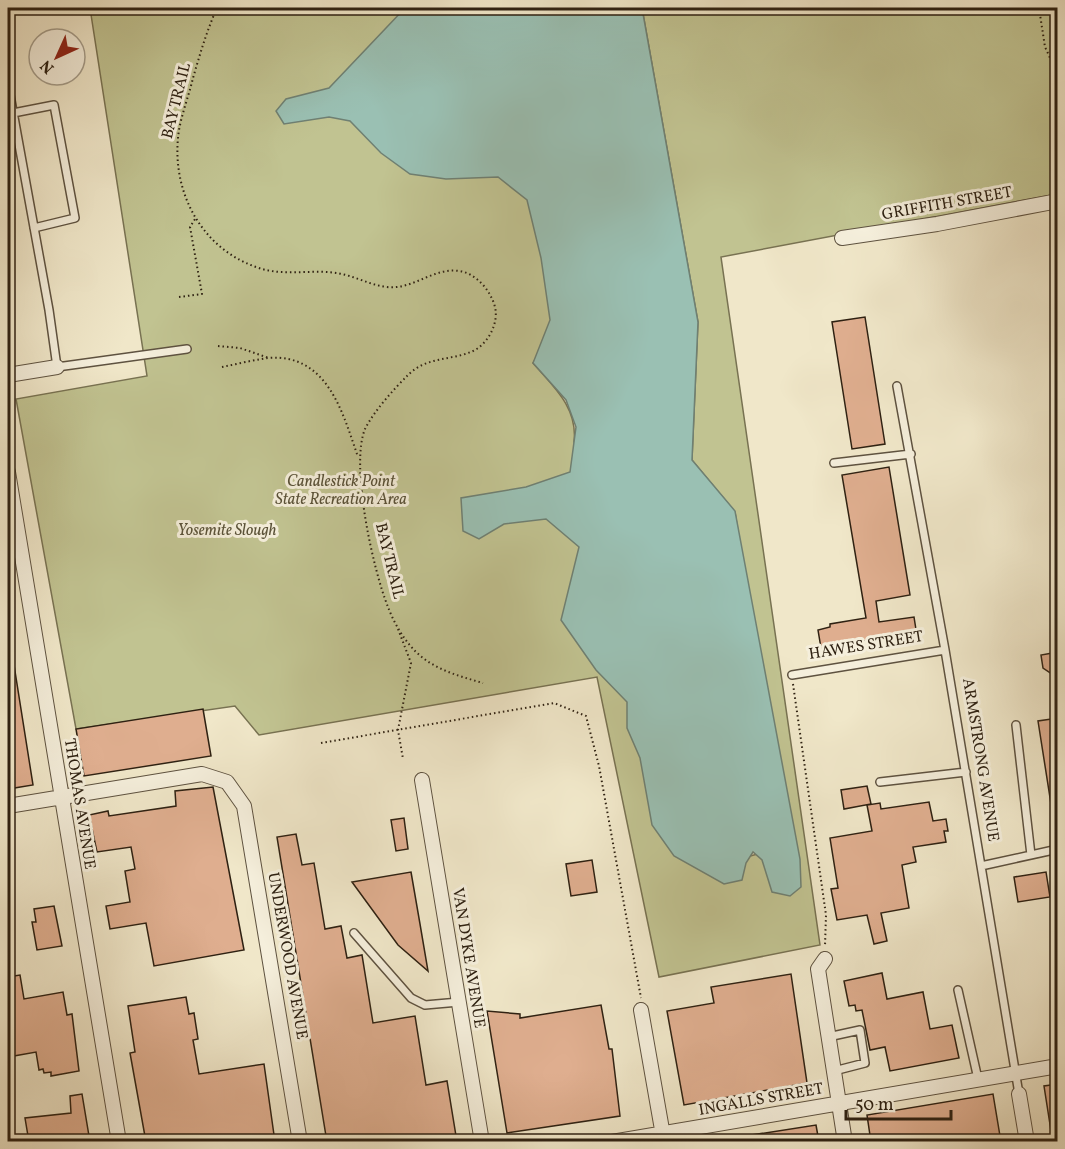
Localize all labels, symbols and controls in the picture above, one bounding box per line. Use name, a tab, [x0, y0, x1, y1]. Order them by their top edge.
north arrow	[27, 27, 87, 87]
text: N	[36, 54, 60, 78]
street label: BAY TRAIL	[157, 61, 197, 141]
street label: GRIFFITH STREET	[880, 182, 1014, 226]
park label: Candlestick Point State Recreation Area	[275, 471, 407, 511]
park label: Yosemite Slough	[177, 520, 277, 542]
street label: BAY TRAIL	[369, 521, 409, 601]
street label: HAWES STREET	[807, 626, 925, 666]
street label: ARMSTRONG AVENUE	[956, 677, 1004, 843]
street label: THOMAS AVENUE	[58, 737, 100, 871]
street label: UNDERWOOD AVENUE	[261, 871, 313, 1041]
street label: VAN DYKE AVENUE	[446, 886, 490, 1030]
street label: INGALLS STREET	[697, 1078, 825, 1122]
scale bar	[846, 1083, 951, 1121]
text: 50 m	[855, 1093, 894, 1118]

